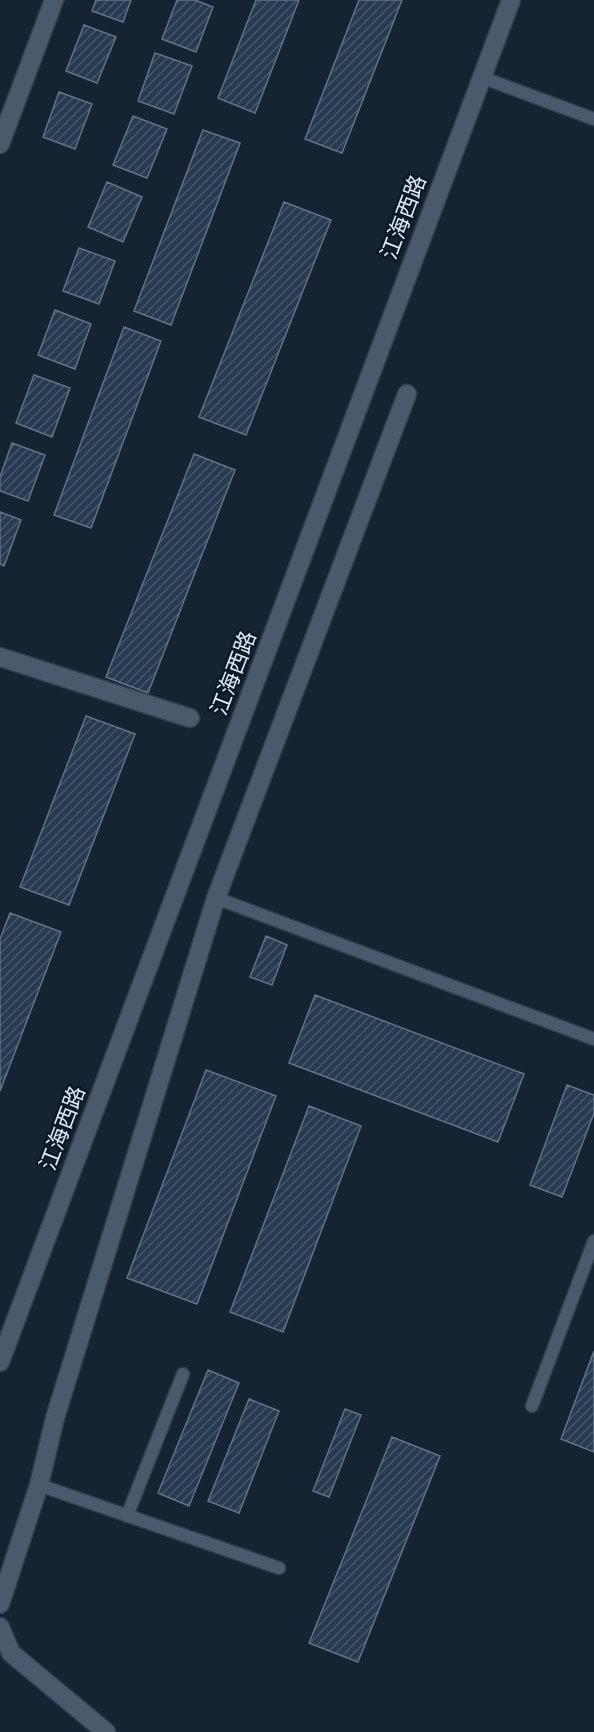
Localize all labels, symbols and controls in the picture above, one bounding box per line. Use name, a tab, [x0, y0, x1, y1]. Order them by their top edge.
street label: 江海西路	[374, 171, 432, 263]
street label: 江海西路	[204, 627, 262, 719]
street label: 江海西路	[33, 1082, 91, 1174]

